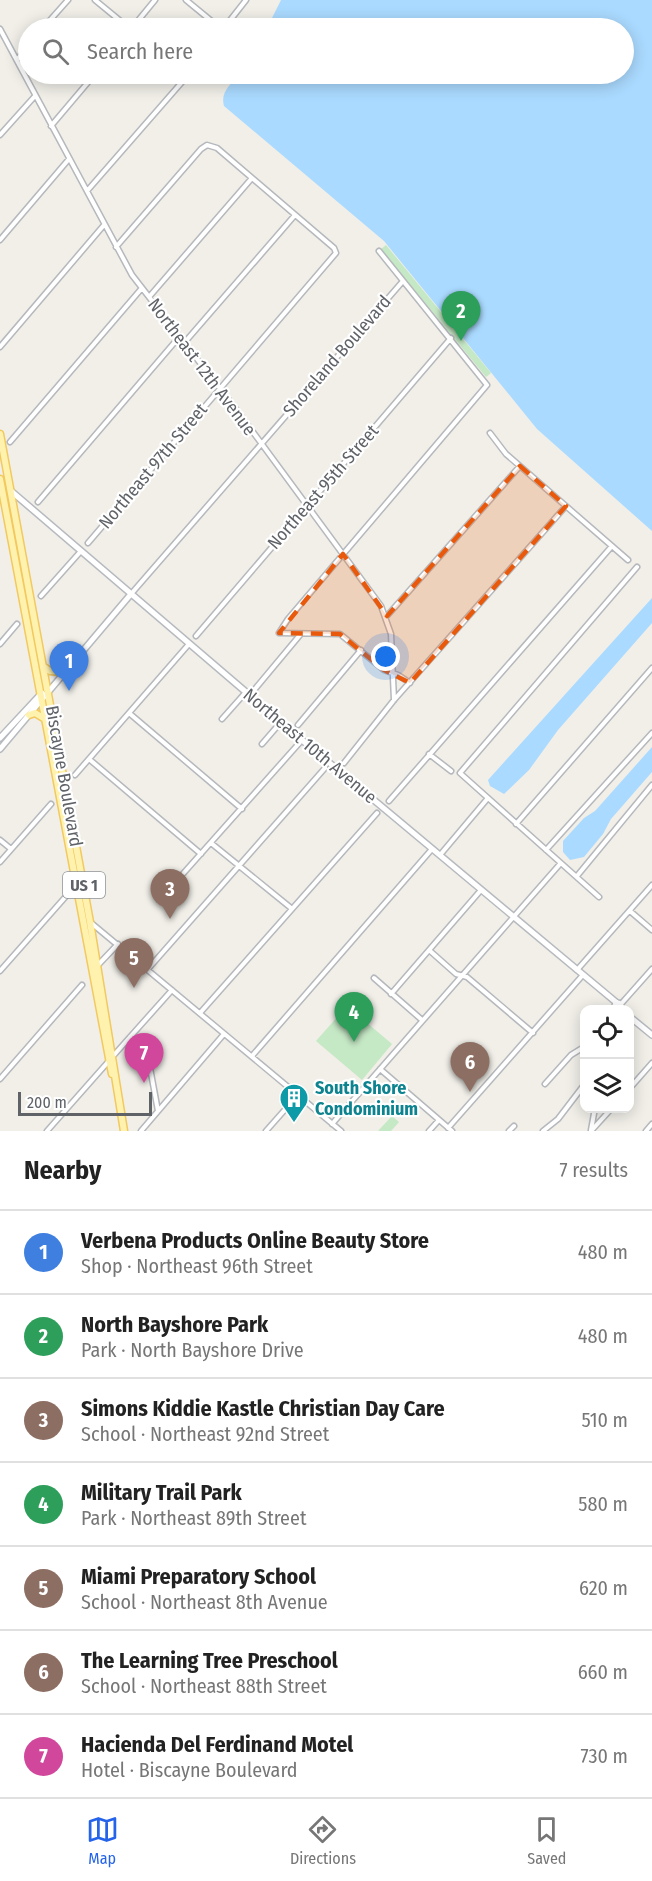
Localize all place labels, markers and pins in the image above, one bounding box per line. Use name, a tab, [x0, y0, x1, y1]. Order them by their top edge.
pin: 2	[442, 292, 480, 341]
pin: 1	[50, 642, 88, 691]
pin: 3	[150, 870, 190, 919]
pin: 5	[114, 938, 154, 988]
pin: 4	[334, 992, 374, 1042]
pin: 7	[124, 1034, 164, 1083]
pin: 6	[450, 1042, 490, 1092]
place label: South Shore Condominium	[315, 1077, 418, 1120]
building icon: South Shore Condominium	[278, 1082, 310, 1124]

